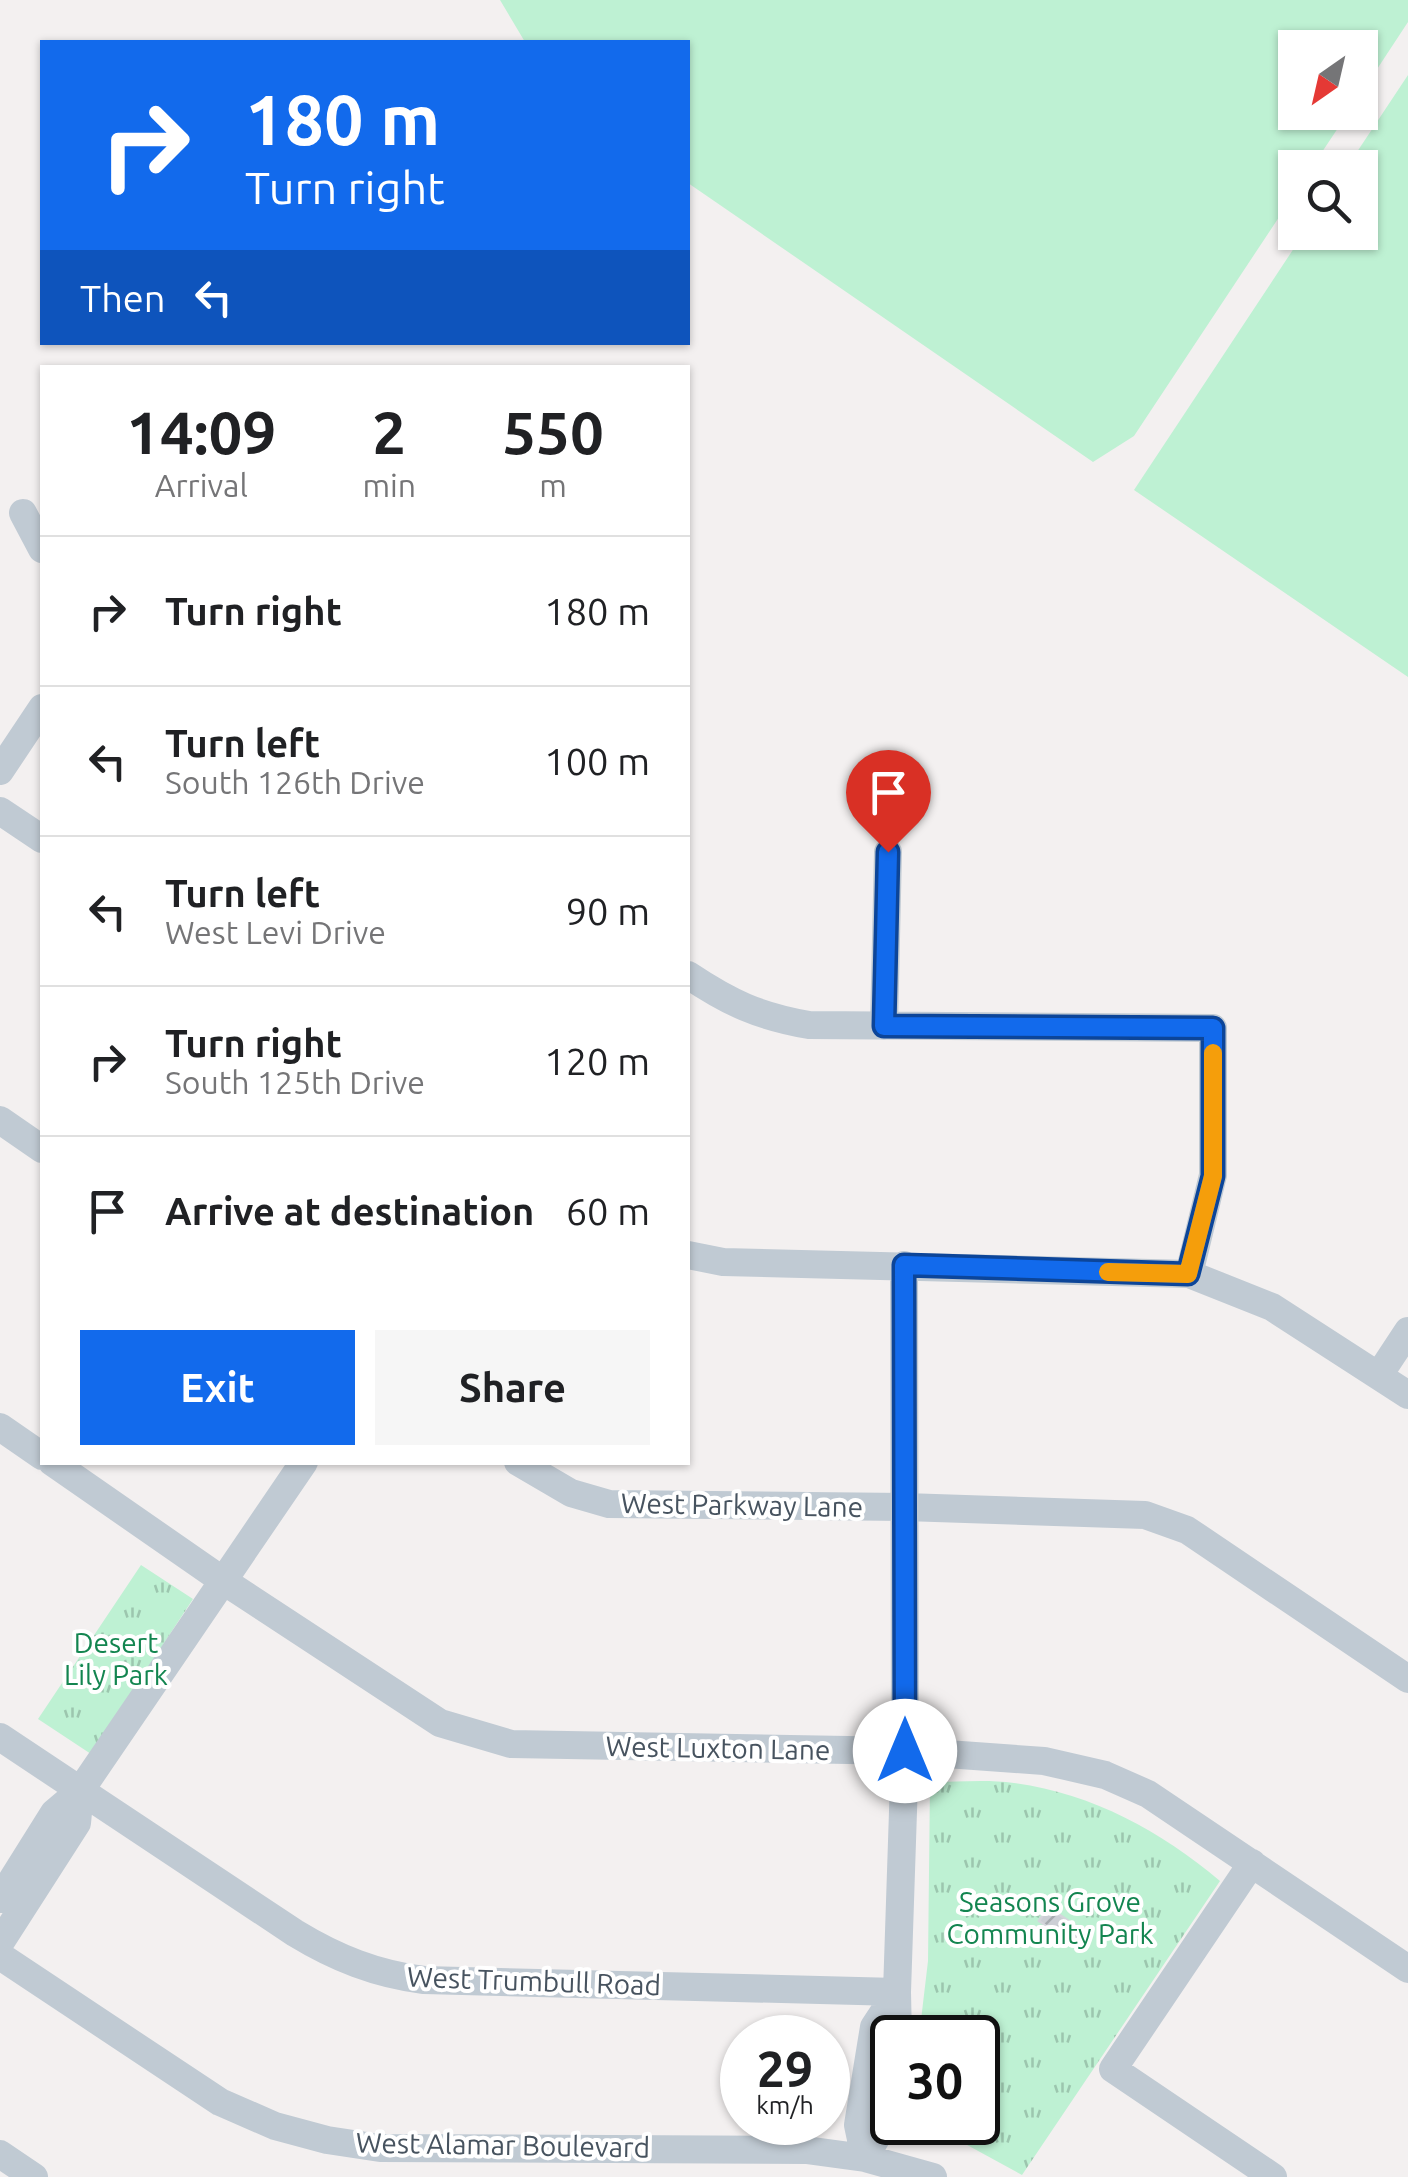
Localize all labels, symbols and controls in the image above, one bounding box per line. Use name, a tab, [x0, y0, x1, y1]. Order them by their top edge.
north arrow	[1278, 30, 1378, 130]
map controls	[1278, 30, 1378, 250]
icon: right	[80, 80, 210, 210]
text: 180 m	[245, 80, 440, 158]
button: search	[1278, 150, 1378, 250]
text: Turn right	[245, 162, 445, 213]
icon: left	[186, 270, 241, 325]
text: Then	[80, 277, 166, 319]
text: 14:09	[126, 398, 276, 465]
text: 2	[372, 398, 406, 465]
text: 550	[502, 398, 604, 465]
text: Arrival	[155, 467, 248, 503]
text: min	[362, 467, 416, 503]
text: m	[539, 467, 567, 503]
icon: right	[80, 584, 135, 639]
text: Turn right	[165, 590, 342, 632]
text: 180 m	[544, 590, 650, 632]
text: Turn left	[165, 722, 320, 764]
icon: left	[80, 734, 135, 789]
text: 100 m	[544, 740, 650, 782]
pin	[846, 750, 931, 853]
text: South 126th Drive	[165, 764, 425, 800]
icon: arrive	[861, 765, 916, 820]
text: Turn left	[165, 872, 320, 914]
icon: left	[80, 884, 135, 939]
text: 90 m	[566, 890, 650, 932]
text: West Levi Drive	[165, 914, 386, 950]
text: Turn right	[165, 1022, 342, 1064]
icon: right	[80, 1034, 135, 1089]
text: 120 m	[544, 1040, 650, 1082]
text: South 125th Drive	[165, 1064, 425, 1100]
icon: arrive	[80, 1184, 135, 1239]
text: Arrive at destination	[165, 1190, 534, 1232]
text: 60 m	[566, 1190, 650, 1232]
button: Exit	[80, 1330, 355, 1445]
button: Share	[375, 1330, 650, 1445]
street label: West Parkway Lane	[621, 1487, 863, 1522]
park label: Desert Lily Park	[64, 1627, 168, 1690]
position arrow	[853, 1699, 957, 1803]
street label: West Luxton Lane	[605, 1730, 831, 1765]
park label: Seasons Grove Community Park	[946, 1886, 1154, 1949]
street label: West Trumbull Road	[407, 1961, 661, 2000]
speed limit sign: 30	[870, 2015, 1000, 2145]
text: 29	[757, 2040, 813, 2096]
text: km/h	[756, 2091, 814, 2119]
street label: West Alamar Boulevard	[356, 2126, 650, 2163]

